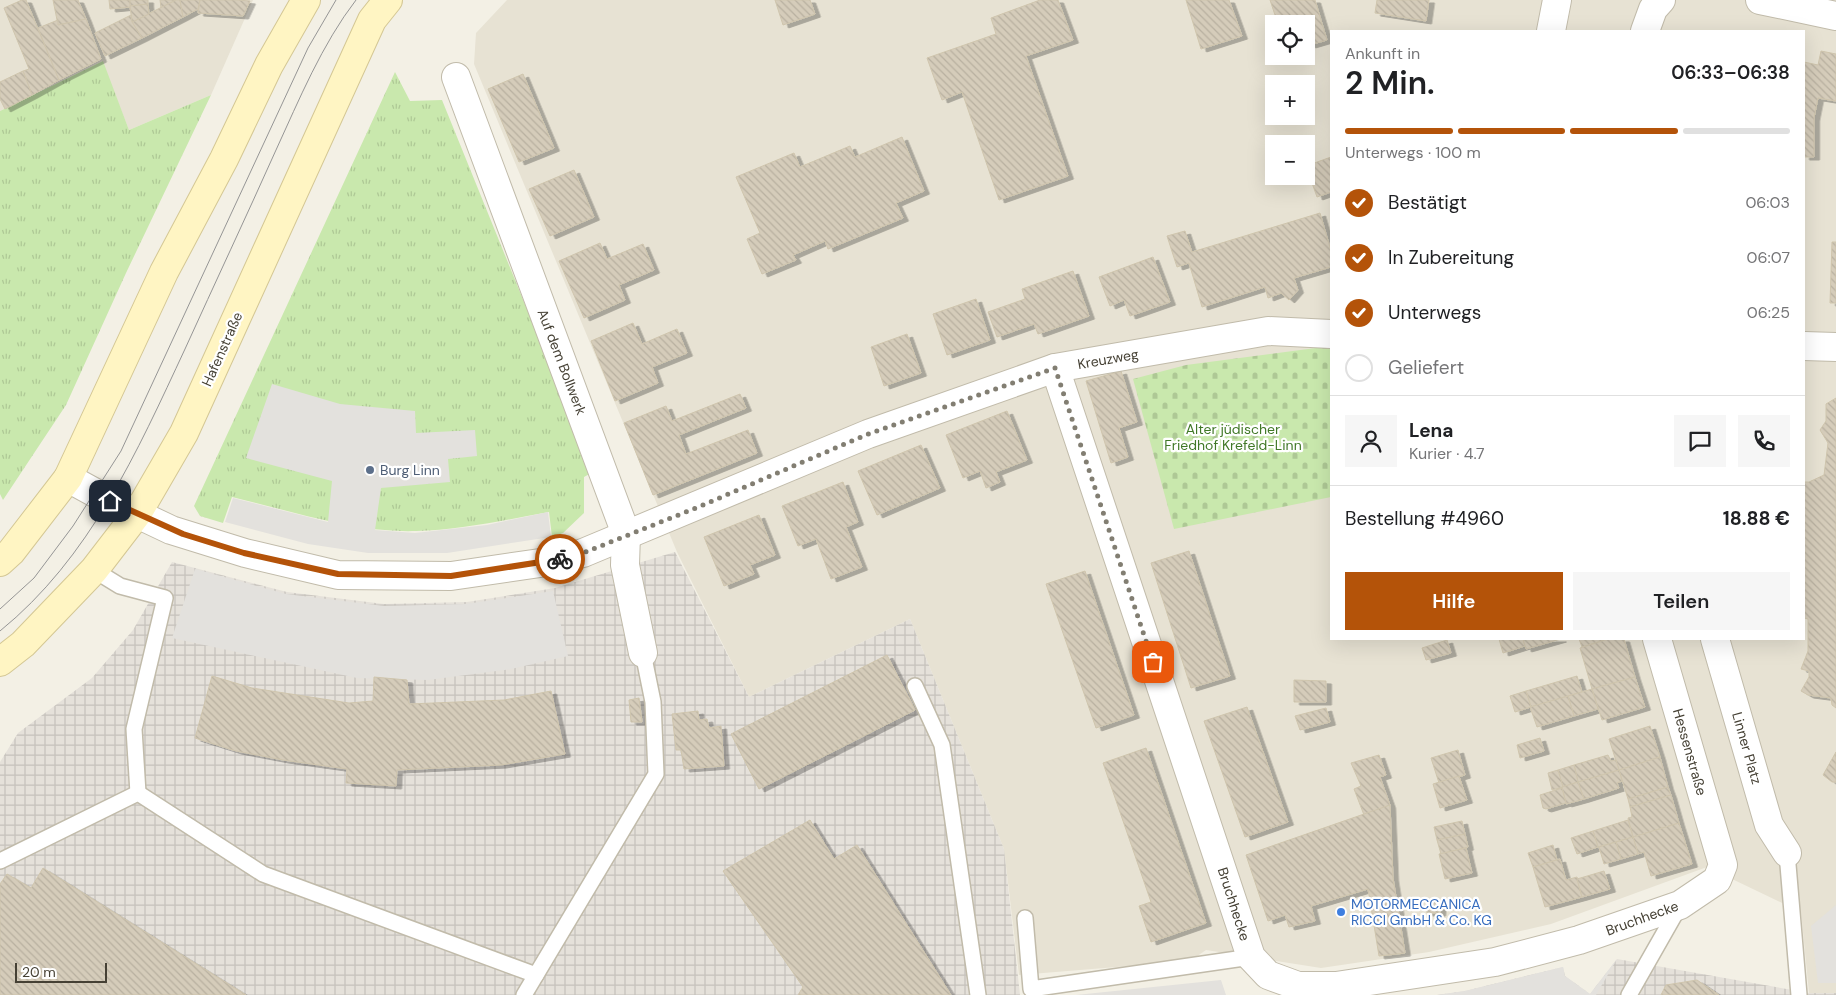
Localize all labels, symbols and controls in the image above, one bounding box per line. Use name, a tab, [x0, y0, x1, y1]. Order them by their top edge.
map controls	[1265, 15, 1315, 185]
button: locate	[1265, 15, 1315, 65]
text: Ankunft in	[1345, 43, 1420, 64]
text: 06:33–06:38	[1671, 60, 1790, 85]
text: 2 Min.	[1345, 62, 1435, 104]
button: +	[1265, 75, 1315, 125]
button: −	[1265, 135, 1315, 185]
text: Unterwegs · 100 m	[1345, 142, 1481, 163]
icon: check	[1345, 189, 1373, 217]
text: Bestätigt	[1388, 190, 1467, 215]
text: 06:03	[1745, 192, 1790, 213]
icon: check	[1345, 244, 1373, 272]
text: In Zubereitung	[1388, 245, 1514, 270]
text: 06:07	[1747, 247, 1790, 268]
icon: check	[1345, 299, 1373, 327]
text: Unterwegs	[1388, 300, 1481, 325]
text: 06:25	[1747, 302, 1790, 323]
street label: Auf dem Bollwerk	[533, 306, 591, 418]
street label: Hafenstraße	[198, 309, 246, 389]
street label: Kreuzweg	[1076, 345, 1140, 373]
text: Geliefert	[1388, 355, 1464, 380]
button: person	[1345, 415, 1397, 467]
button: chat	[1674, 415, 1726, 467]
button: phone	[1738, 415, 1790, 467]
text: Lena	[1409, 418, 1453, 443]
park label: Alter jüdischer Friedhof Krefeld-Linn	[1164, 420, 1302, 454]
text: Kurier · 4.7	[1409, 443, 1485, 464]
place label: Burg Linn	[380, 461, 440, 479]
marker: Burg Linn	[364, 464, 376, 476]
pin	[89, 480, 131, 522]
icon: home	[96, 487, 124, 515]
text: Bestellung #4960	[1345, 506, 1504, 531]
text: 18.88 €	[1723, 506, 1790, 531]
courier	[535, 534, 585, 584]
icon: bike	[546, 545, 574, 573]
button: Hilfe	[1345, 572, 1563, 630]
button: Teilen	[1573, 572, 1790, 630]
pin	[1132, 641, 1174, 683]
icon: bag	[1139, 648, 1167, 676]
street label: Hessenstraße	[1669, 706, 1711, 798]
street label: Linner Platz	[1728, 710, 1766, 786]
street label: Bruchhecke	[1214, 865, 1254, 943]
place label: MOTORMECCANICA RICCI GmbH & Co. KG	[1351, 895, 1492, 929]
street label: Bruchhecke	[1603, 896, 1681, 939]
marker: MOTORMECCANICA RICCI GmbH & Co. KG	[1335, 906, 1347, 918]
scale bar	[15, 960, 108, 983]
text: 20 m	[22, 963, 56, 981]

